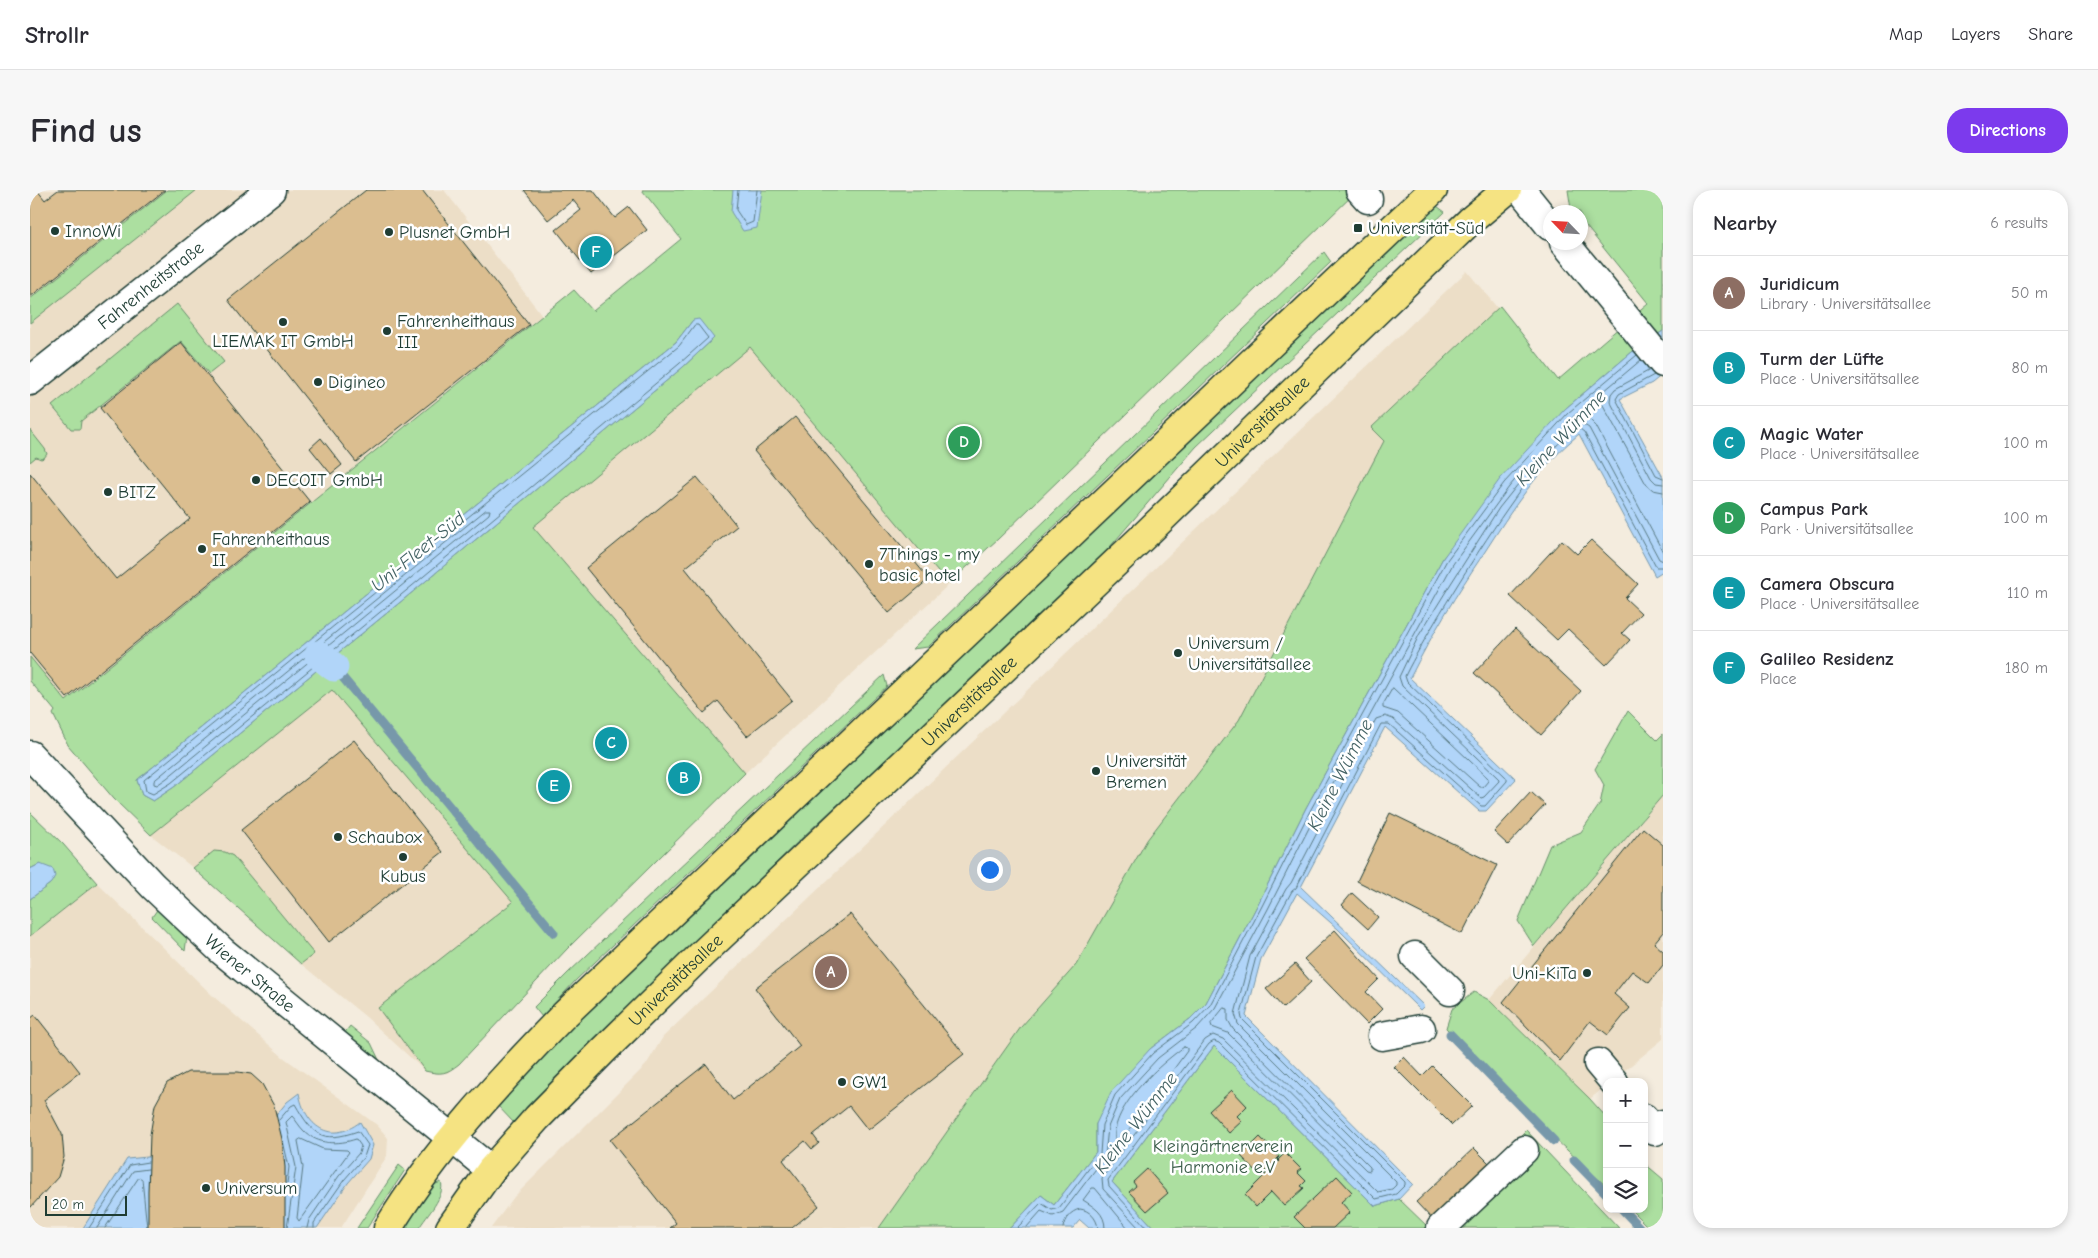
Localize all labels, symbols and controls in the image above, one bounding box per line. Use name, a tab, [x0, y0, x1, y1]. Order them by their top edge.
text: Strollr	[25, 21, 89, 49]
text: Map	[1889, 24, 1923, 45]
text: Layers	[1951, 24, 2000, 45]
text: Share	[2028, 24, 2073, 45]
button: Directions	[1947, 108, 2068, 153]
text: Find us	[30, 110, 142, 151]
north arrow	[1543, 205, 1588, 250]
text: Nearby	[1713, 211, 1777, 235]
text: 6 results	[1990, 214, 2048, 232]
place label: Universität-Süd	[1368, 218, 1484, 239]
place label: InnoWi	[65, 221, 121, 242]
place label: Plusnet GmbH	[399, 222, 510, 243]
marker: Universität-Süd	[1352, 222, 1364, 234]
marker: InnoWi	[49, 225, 61, 237]
marker: Plusnet GmbH	[383, 226, 395, 238]
pin: F	[580, 233, 612, 271]
street label: Fahrenheitstraße	[93, 237, 208, 334]
text: Juridicum	[1760, 273, 1840, 295]
text: A	[1725, 284, 1733, 302]
text: 50 m	[2011, 284, 2048, 302]
text: Library · Universitätsallee	[1760, 295, 1931, 313]
place label: Fahrenheithaus III	[397, 311, 515, 353]
marker: LIEMAK IT GmbH	[277, 316, 289, 328]
marker: Fahrenheithaus III	[381, 325, 393, 337]
place label: LIEMAK IT GmbH	[212, 331, 354, 352]
text: Turm der Lüfte	[1760, 348, 1884, 370]
text: B	[1724, 359, 1734, 377]
text: 80 m	[2011, 359, 2048, 377]
text: Place · Universitätsallee	[1760, 370, 1919, 388]
street label: Universitätsallee	[1211, 371, 1314, 472]
place label: Digineo	[328, 372, 386, 393]
marker: Digineo	[312, 376, 324, 388]
water label: Kleine Wümme	[1511, 385, 1611, 490]
pin: D	[948, 423, 980, 461]
text: Magic Water	[1760, 423, 1863, 445]
text: C	[1724, 434, 1734, 452]
text: 100 m	[2004, 434, 2048, 452]
text: Place · Universitätsallee	[1760, 445, 1919, 463]
place label: DECOIT GmbH	[266, 470, 383, 491]
marker: DECOIT GmbH	[250, 474, 262, 486]
place label: BITZ	[118, 482, 157, 503]
marker: BITZ	[102, 486, 114, 498]
text: Campus Park	[1760, 498, 1868, 520]
water label: Uni-Fleet-Süd	[367, 507, 470, 597]
text: D	[1724, 509, 1734, 527]
text: 100 m	[2004, 509, 2048, 527]
text: Park · Universitätsallee	[1760, 520, 1914, 538]
place label: Fahrenheithaus II	[212, 529, 330, 571]
marker: Fahrenheithaus II	[196, 543, 208, 555]
place label: 7Things - my basic hotel	[879, 544, 981, 586]
marker: 7Things - my basic hotel	[863, 558, 875, 570]
text: Camera Obscura	[1760, 573, 1895, 595]
text: E	[1724, 584, 1734, 602]
text: 110 m	[2007, 584, 2048, 602]
text: Place · Universitätsallee	[1760, 595, 1919, 613]
place label: Universum / Universitätsallee	[1188, 633, 1311, 675]
marker: Universum / Universitätsallee	[1172, 647, 1184, 659]
text: Galileo Residenz	[1760, 648, 1893, 670]
street label: Universitätsallee	[917, 651, 1021, 751]
text: F	[1724, 659, 1734, 677]
text: 180 m	[2005, 659, 2048, 677]
text: Place	[1760, 670, 1796, 688]
water label: Kleine Wümme	[1302, 715, 1378, 835]
pin: C	[595, 724, 627, 762]
place label: Universität Bremen	[1106, 751, 1187, 793]
pin: B	[668, 759, 700, 797]
marker: Universität Bremen	[1090, 765, 1102, 777]
pin: E	[538, 767, 570, 805]
place label: Schaubox	[348, 827, 422, 848]
marker: Schaubox	[332, 831, 344, 843]
marker: Kubus	[397, 851, 409, 863]
your location	[977, 857, 1003, 883]
place label: Kubus	[380, 866, 426, 887]
street label: Wiener Straße	[200, 930, 299, 1016]
street label: Universitätsallee	[624, 930, 727, 1031]
pin: A	[815, 953, 847, 991]
place label: Uni-KiTa	[1512, 963, 1577, 984]
marker: Uni-KiTa	[1581, 967, 1593, 979]
water label: Kleine Wümme	[1090, 1068, 1183, 1178]
place label: GW1	[852, 1072, 888, 1093]
marker: GW1	[836, 1076, 848, 1088]
map controls	[1603, 1078, 1648, 1213]
button: +	[1603, 1078, 1648, 1123]
button: −	[1603, 1123, 1648, 1168]
park label: Kleingärtnerverein Harmonie e.V	[1153, 1136, 1293, 1178]
button: layers	[1603, 1168, 1648, 1213]
place label: Universum	[216, 1178, 297, 1199]
marker: Universum	[200, 1182, 212, 1194]
scale bar	[45, 1193, 128, 1216]
text: 20 m	[52, 1196, 84, 1213]

